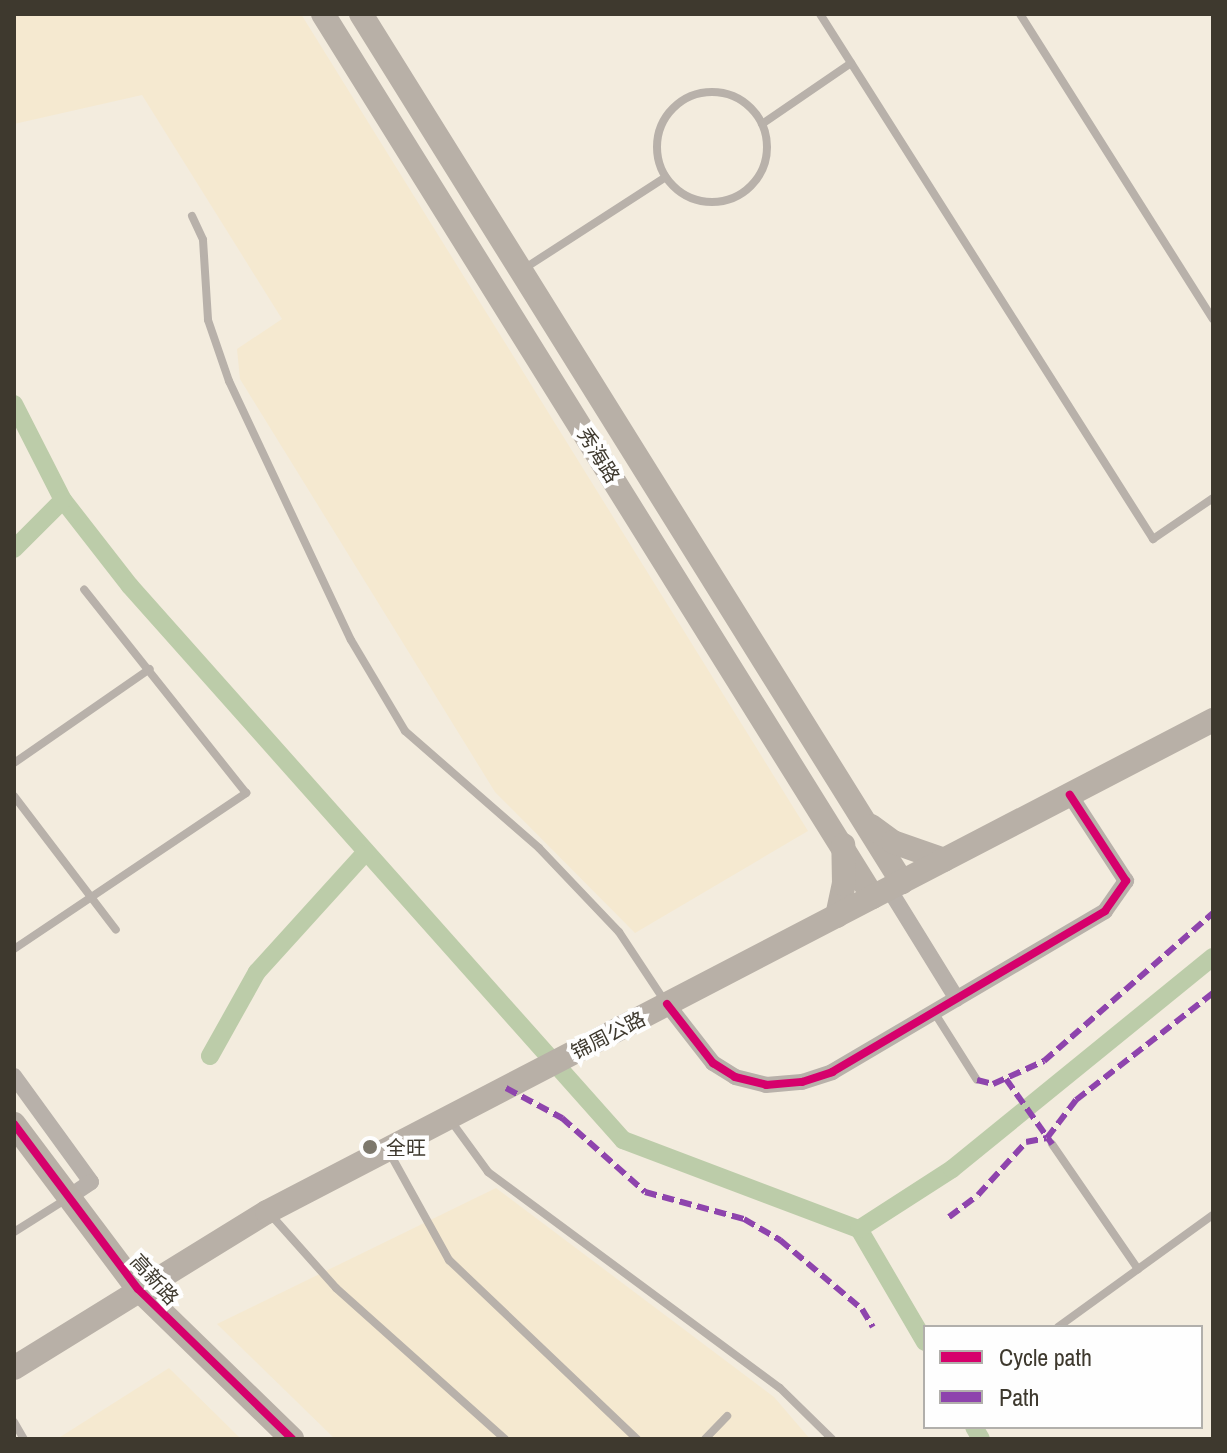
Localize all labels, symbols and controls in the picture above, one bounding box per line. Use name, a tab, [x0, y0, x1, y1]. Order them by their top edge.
street label: 秀海路	[573, 423, 625, 487]
street label: 锦周公路	[567, 1006, 649, 1064]
place label: 全旺	[386, 1135, 426, 1159]
marker: 全旺	[361, 1138, 379, 1156]
street label: 高新路	[126, 1249, 184, 1309]
legend	[923, 1325, 1203, 1429]
text: Cycle path	[999, 1341, 1092, 1373]
text: Path	[999, 1381, 1040, 1413]

